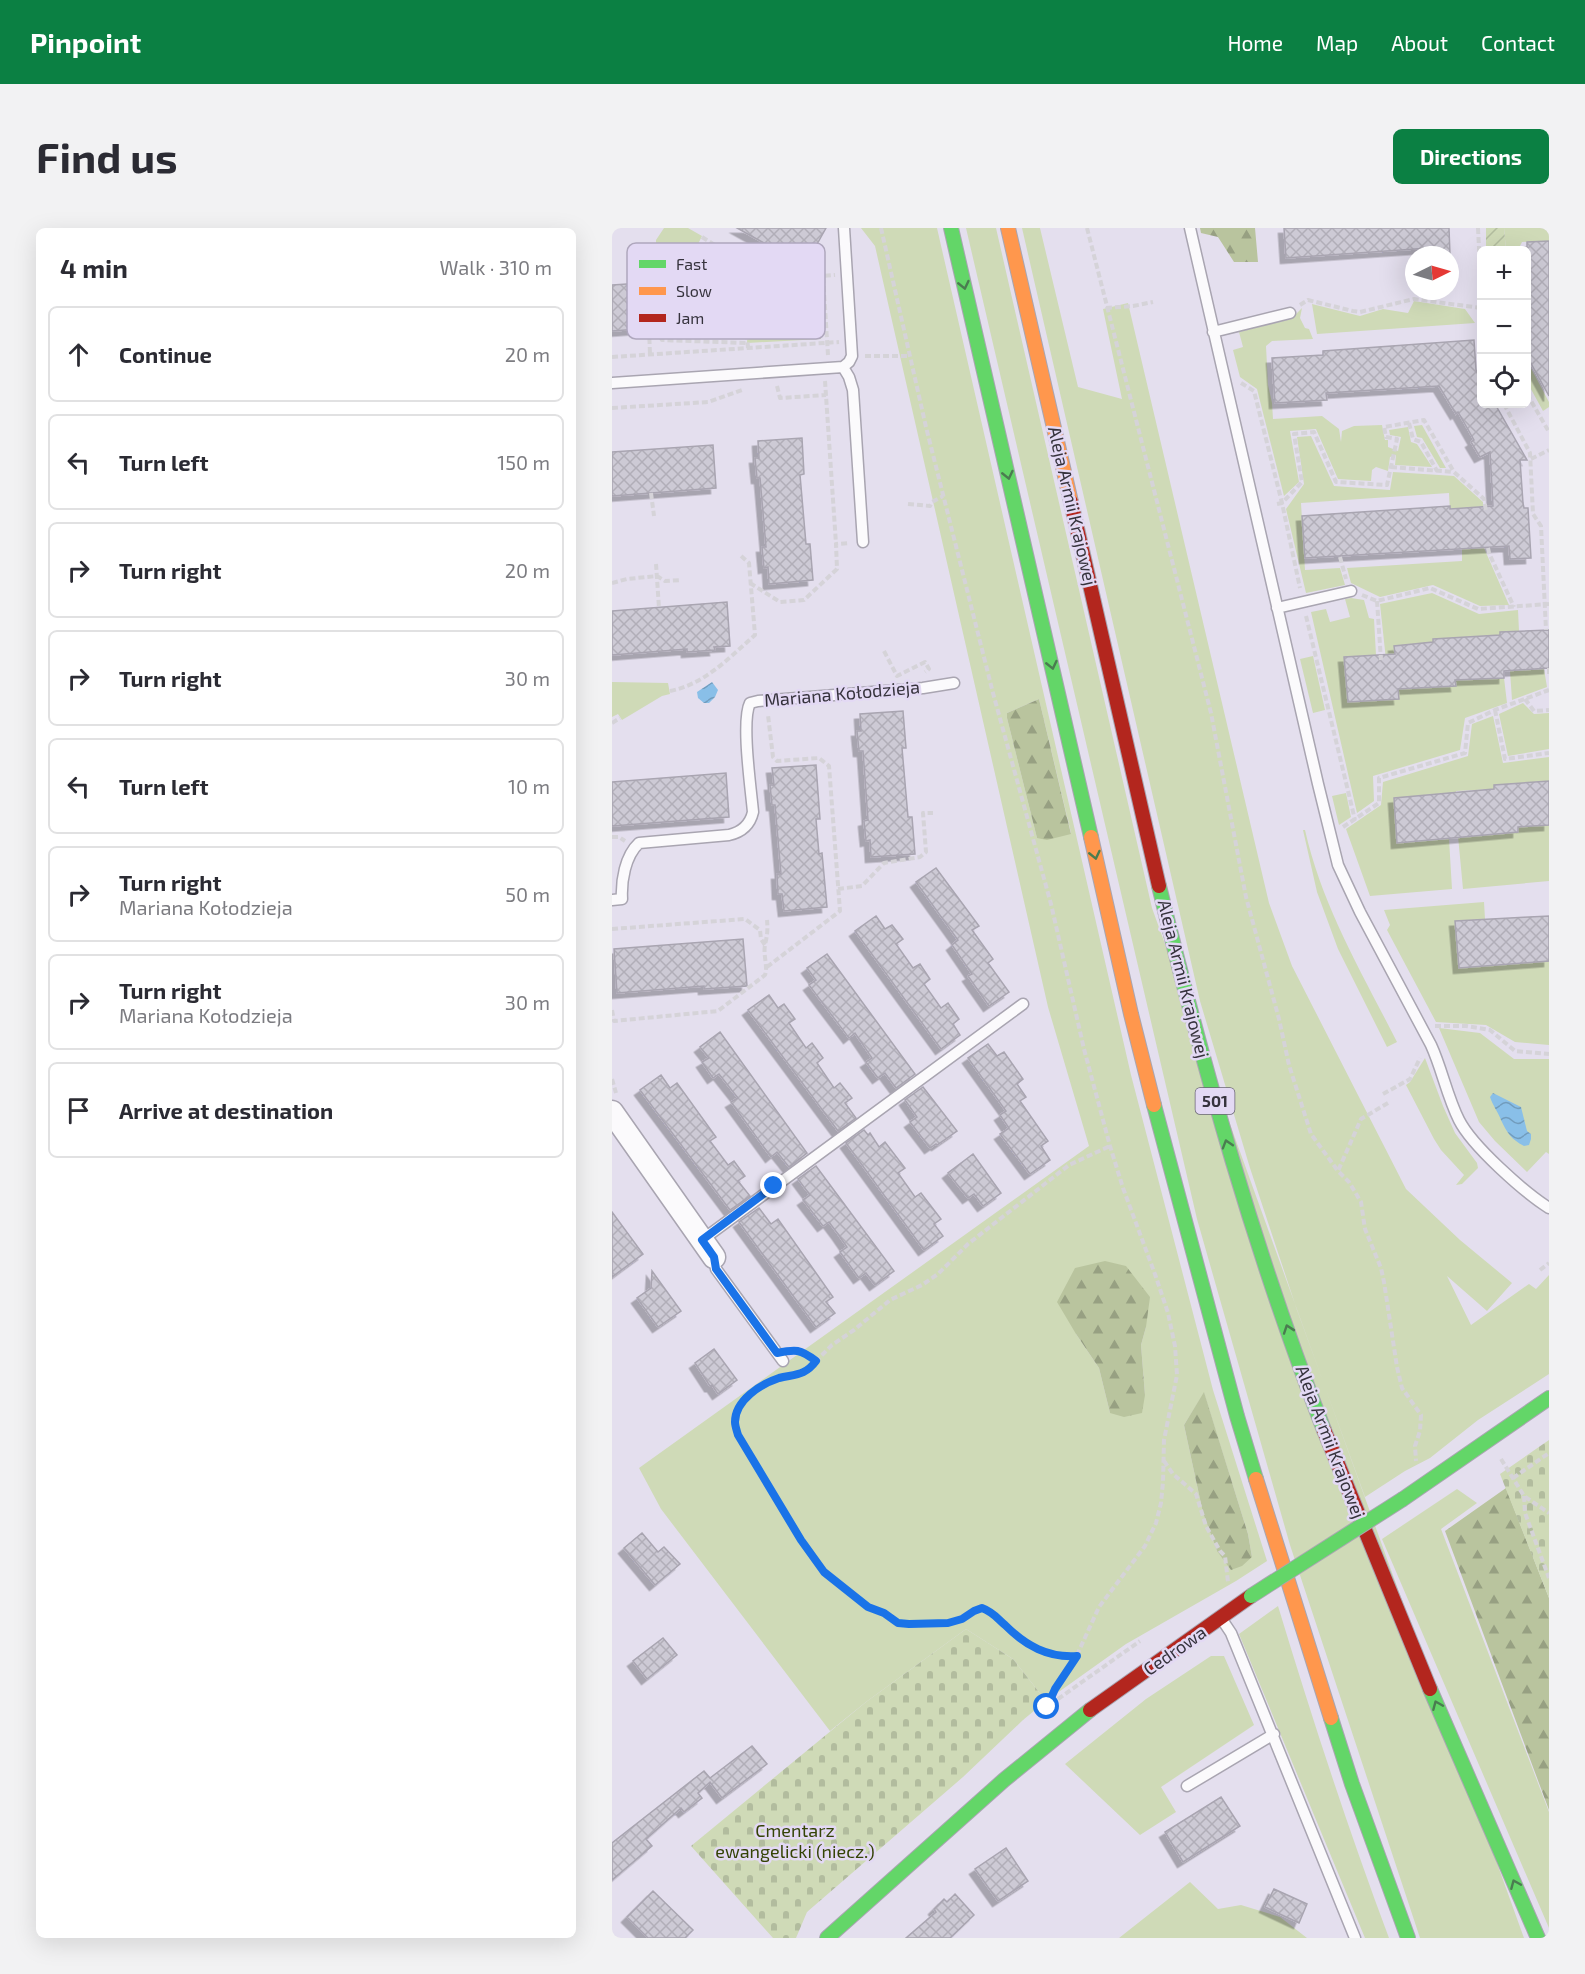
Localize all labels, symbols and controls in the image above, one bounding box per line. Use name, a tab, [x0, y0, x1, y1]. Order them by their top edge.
text: Pinpoint	[30, 25, 141, 59]
text: Home	[1227, 30, 1283, 55]
text: Map	[1316, 30, 1358, 55]
text: About	[1391, 30, 1448, 55]
text: Contact	[1481, 30, 1555, 55]
button: Directions	[1393, 129, 1549, 184]
text: Find us	[36, 131, 178, 181]
legend	[627, 243, 825, 339]
north arrow	[1405, 246, 1459, 300]
map controls	[1477, 246, 1531, 408]
button: +	[1477, 246, 1531, 300]
text: 4 min	[60, 252, 128, 283]
text: Fast	[676, 254, 707, 273]
text: Walk · 310 m	[440, 255, 552, 279]
one-way arrow	[957, 280, 970, 290]
text: Slow	[676, 281, 712, 300]
button: −	[1477, 300, 1531, 354]
text: Jam	[676, 308, 704, 327]
icon: ahead	[62, 338, 95, 371]
text: Continue	[119, 341, 212, 367]
text: 20 m	[505, 342, 550, 366]
button: locate	[1477, 354, 1531, 408]
street label: Aleja Armii Krajowej	[1044, 424, 1102, 587]
icon: left	[62, 446, 95, 479]
text: Turn left	[119, 449, 208, 475]
text: 150 m	[497, 450, 550, 474]
one-way arrow	[1001, 470, 1014, 480]
icon: right	[62, 554, 95, 587]
text: Turn right	[119, 557, 221, 583]
text: 20 m	[505, 558, 550, 582]
one-way arrow	[1044, 660, 1057, 670]
icon: right	[62, 662, 95, 695]
text: Turn right	[119, 665, 221, 691]
text: 30 m	[505, 666, 550, 690]
street label: Mariana Kołodzieja	[763, 675, 921, 711]
icon: left	[62, 770, 95, 803]
text: Turn left	[119, 773, 208, 799]
text: 10 m	[508, 774, 550, 798]
one-way arrow	[1088, 850, 1101, 860]
text: Turn right	[119, 869, 221, 895]
icon: right	[62, 878, 95, 911]
text: 50 m	[505, 882, 550, 906]
text: Mariana Kołodzieja	[119, 895, 293, 919]
street label: Aleja Armii Krajowej	[1154, 897, 1214, 1060]
text: Turn right	[119, 977, 221, 1003]
icon: right	[62, 986, 95, 1019]
text: 30 m	[505, 990, 550, 1014]
text: Mariana Kołodzieja	[119, 1003, 293, 1027]
road number: 501	[1196, 1088, 1234, 1114]
icon: arrive	[62, 1094, 95, 1127]
text: Arrive at destination	[119, 1097, 333, 1123]
one-way arrow	[1222, 1139, 1234, 1150]
route end	[760, 1172, 786, 1198]
one-way arrow	[1282, 1324, 1295, 1335]
street label: Aleja Armii Krajowej	[1292, 1362, 1370, 1522]
street label: Cedrowa	[1139, 1621, 1210, 1680]
route start	[1033, 1693, 1059, 1719]
one-way arrow	[1432, 1701, 1444, 1712]
park label: Cmentarz ewangelicki (niecz.)	[715, 1819, 875, 1862]
one-way arrow	[1510, 1880, 1522, 1891]

